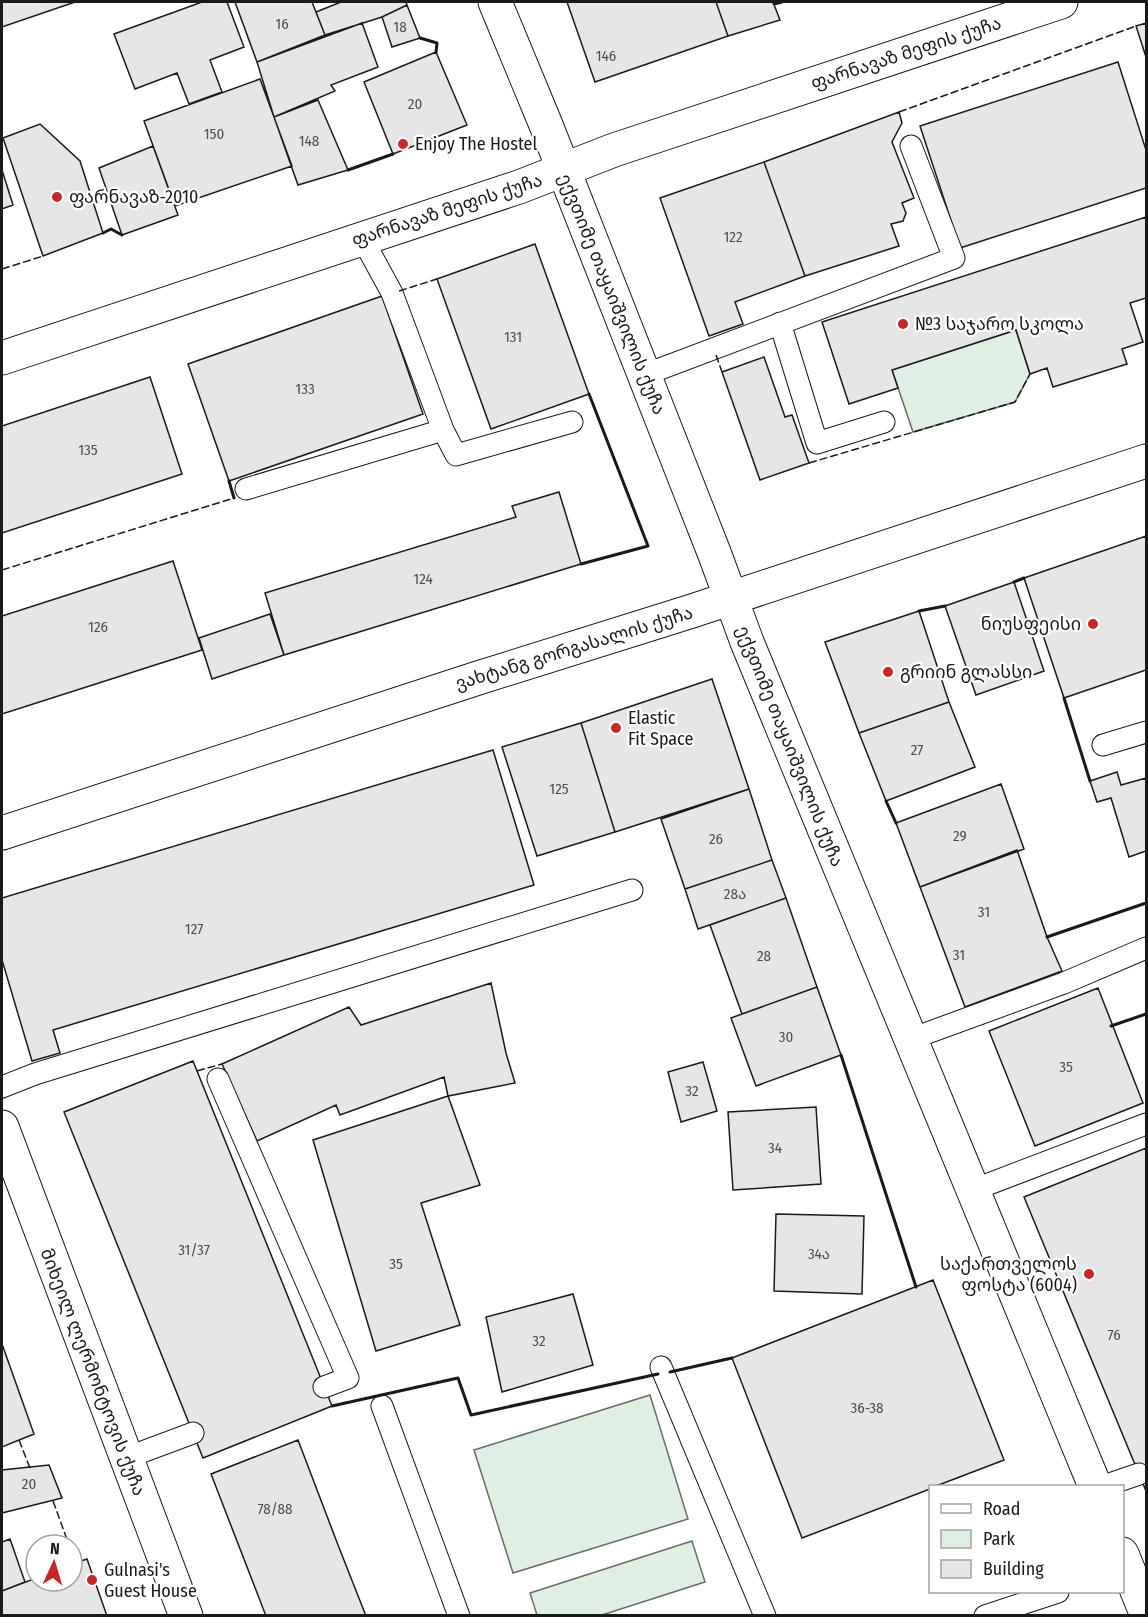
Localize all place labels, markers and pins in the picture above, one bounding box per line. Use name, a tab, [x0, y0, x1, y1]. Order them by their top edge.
place label: Enjoy The Hostel	[415, 133, 537, 155]
marker: Enjoy The Hostel	[396, 137, 410, 151]
place label: ფარნავაზ-2010	[69, 186, 198, 208]
marker: ფარნავაზ-2010	[50, 190, 64, 204]
place label: №3 საჯარო სკოლა	[915, 313, 1084, 335]
marker: №3 საჯარო სკოლა	[896, 317, 910, 331]
place label: ნიუსფეისი	[981, 613, 1081, 635]
marker: ნიუსფეისი	[1086, 617, 1100, 631]
place label: გრიინ გლასსი	[900, 661, 1032, 683]
marker: გრიინ გლასსი	[881, 665, 895, 679]
place label: Elastic Fit Space	[628, 707, 693, 750]
marker: Elastic Fit Space	[609, 721, 623, 735]
place label: საქართველოს ფოსტა (6004)	[940, 1253, 1077, 1296]
marker: საქართველოს ფოსტა (6004)	[1082, 1267, 1096, 1281]
place label: Gulnasi's Guest House	[104, 1559, 197, 1602]
marker: Gulnasi's Guest House	[85, 1573, 99, 1587]

